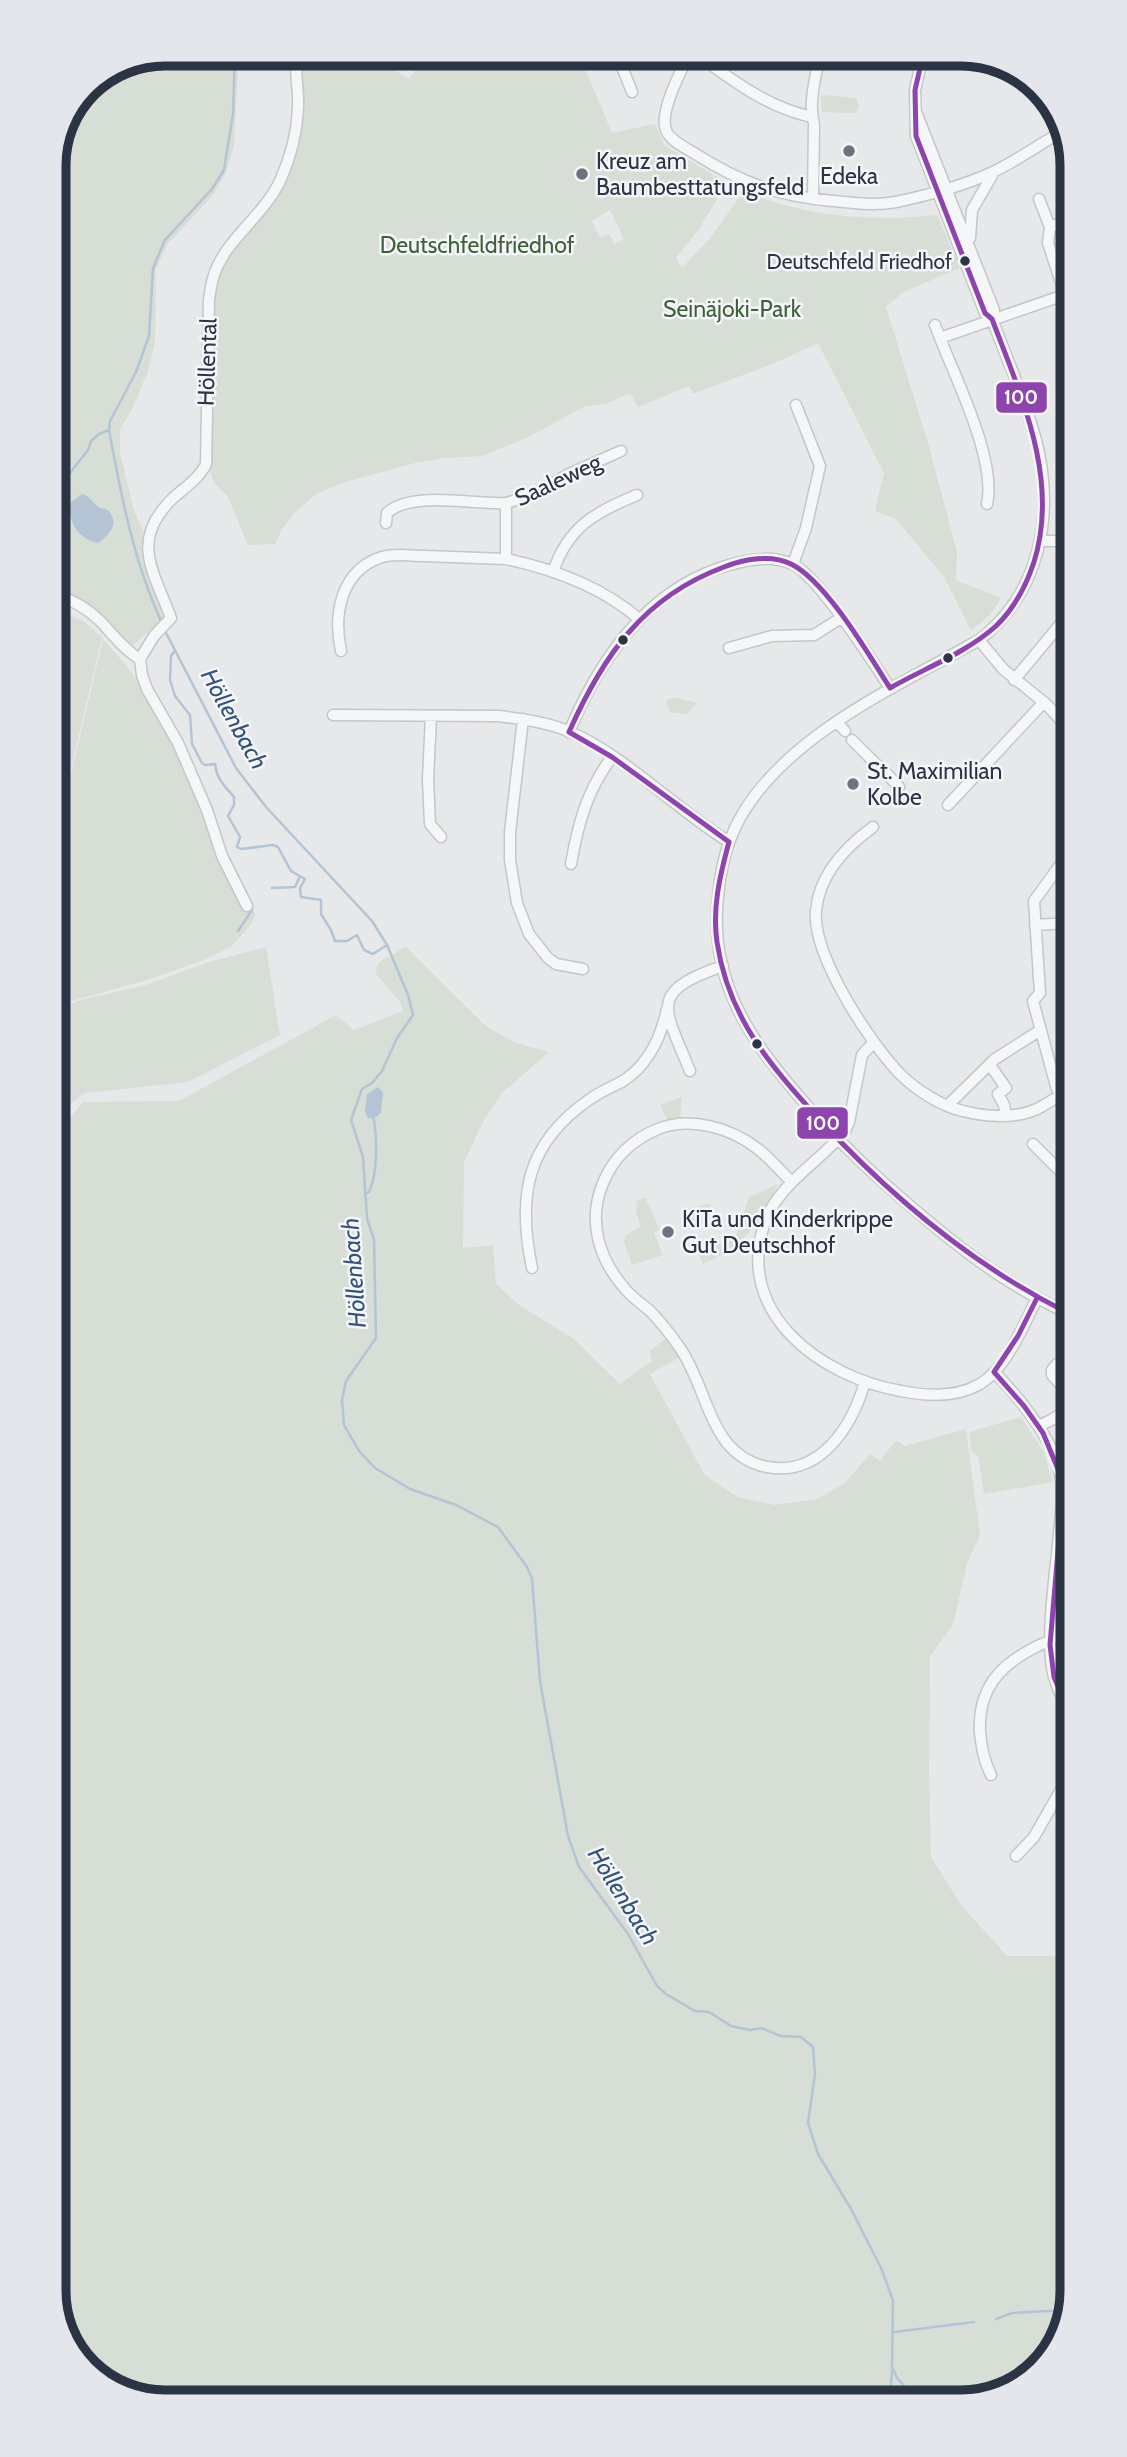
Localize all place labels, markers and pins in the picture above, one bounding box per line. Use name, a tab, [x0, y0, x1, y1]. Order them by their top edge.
marker: Edeka	[841, 143, 857, 159]
place label: Kreuz am Baumbesttatungsfeld	[596, 147, 804, 201]
place label: Edeka	[820, 162, 878, 190]
marker: Kreuz am Baumbesttatungsfeld	[574, 166, 590, 182]
place label: Deutschfeld Friedhof	[766, 249, 952, 274]
marker: Deutschfeld Friedhof	[958, 254, 972, 268]
unlabelled marker	[616, 633, 630, 647]
unlabelled marker	[941, 651, 955, 665]
place label: St. Maximilian Kolbe	[867, 757, 1002, 811]
marker: St. Maximilian Kolbe	[845, 776, 861, 792]
unlabelled marker	[750, 1037, 764, 1051]
place label: KiTa und Kinderkrippe Gut Deutschhof	[682, 1205, 893, 1259]
marker: KiTa und Kinderkrippe Gut Deutschhof	[660, 1224, 676, 1240]

